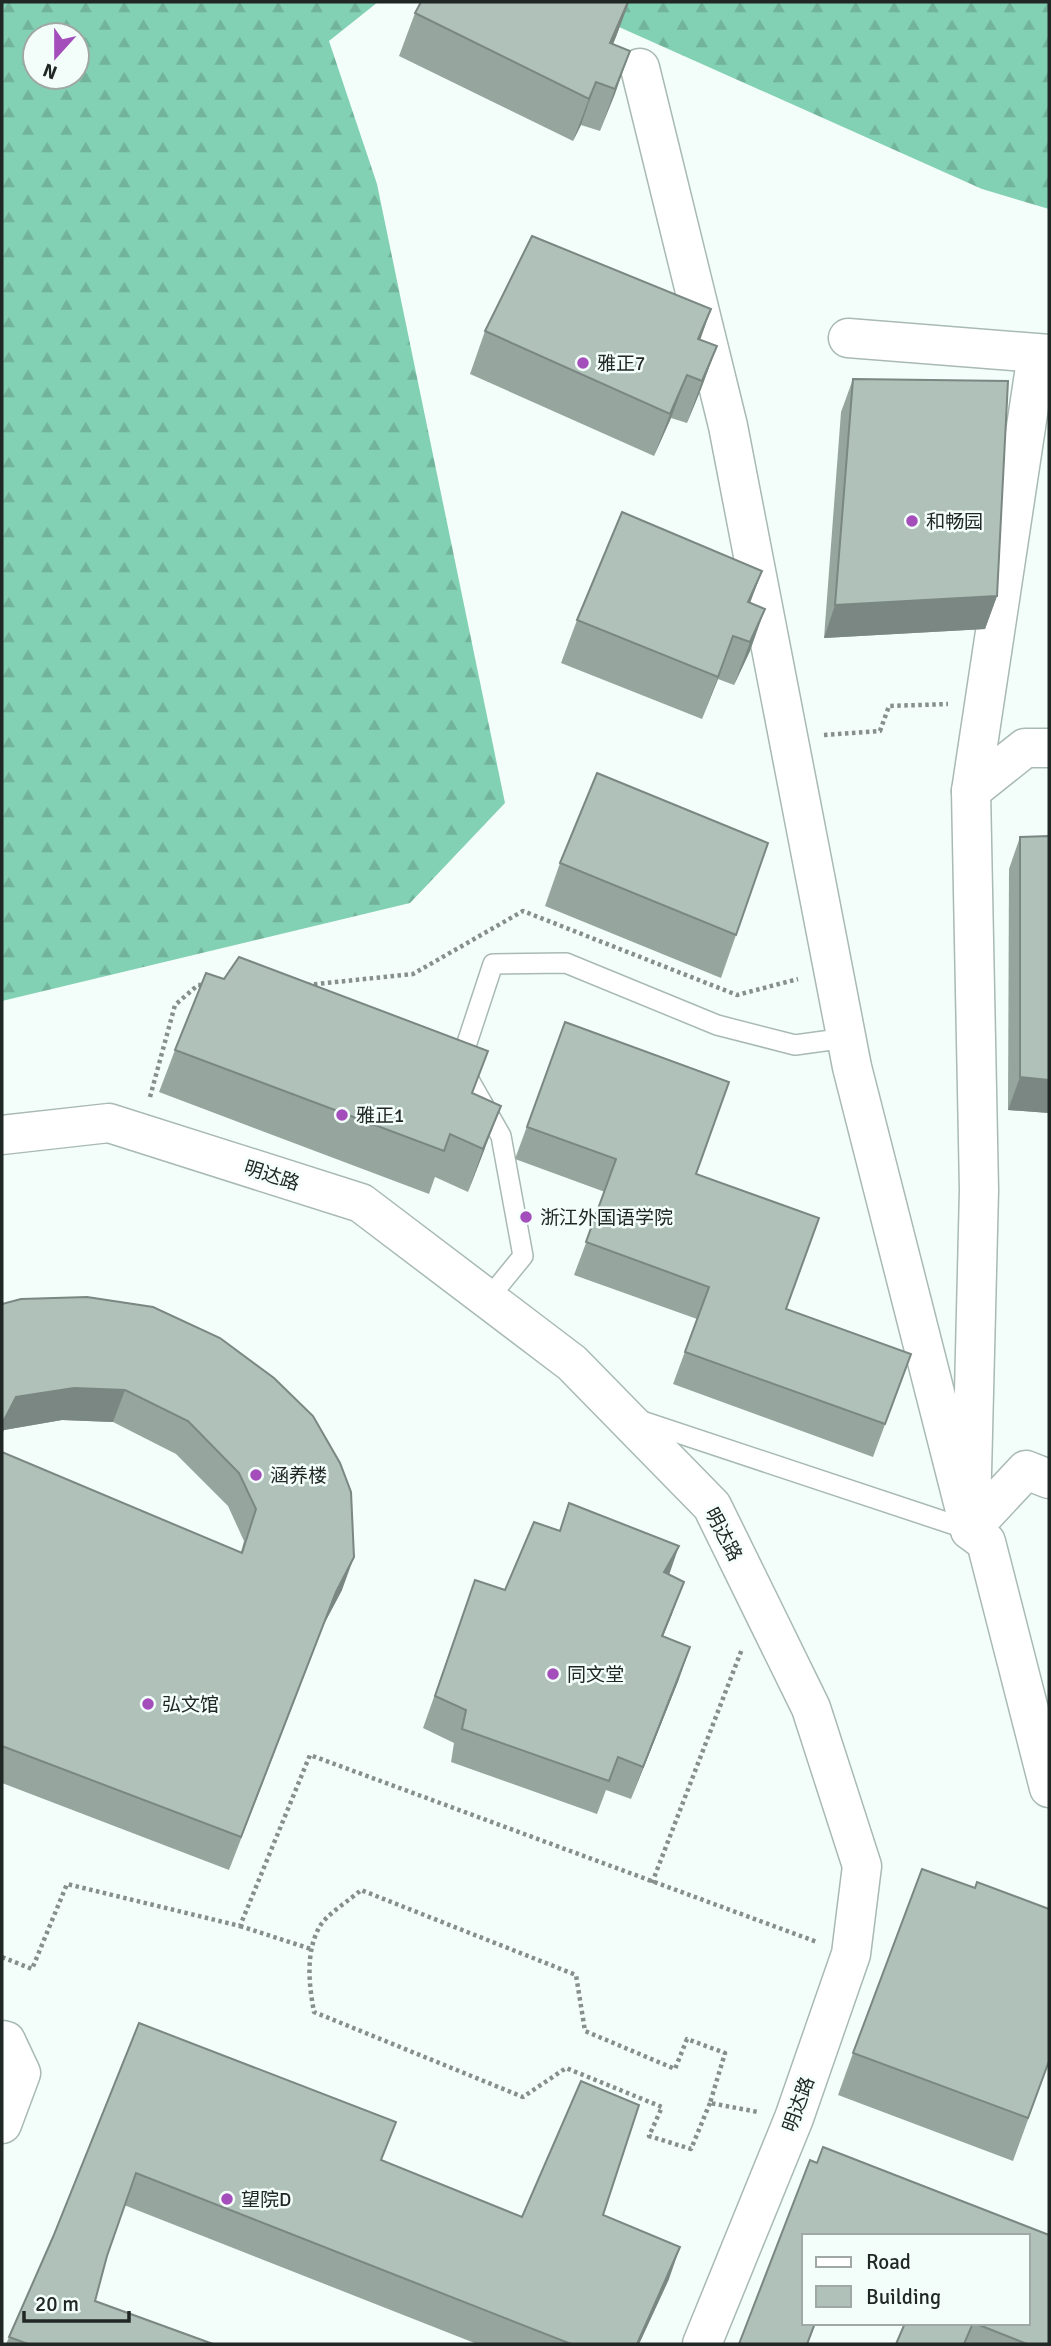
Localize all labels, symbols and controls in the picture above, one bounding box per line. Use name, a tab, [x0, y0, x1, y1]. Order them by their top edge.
north arrow	[21, 21, 91, 91]
text: N	[40, 57, 61, 85]
place label: 雅正7	[597, 352, 645, 376]
marker: 雅正7	[575, 355, 591, 371]
place label: 和畅园	[926, 510, 983, 534]
marker: 和畅园	[904, 513, 920, 529]
place label: 雅正1	[356, 1104, 404, 1128]
marker: 雅正1	[334, 1107, 350, 1123]
street label: 明达路	[241, 1156, 303, 1196]
place label: 浙江外国语学院	[540, 1206, 673, 1230]
marker: 浙江外国语学院	[518, 1209, 534, 1225]
place label: 涵养楼	[270, 1464, 327, 1488]
marker: 涵养楼	[248, 1467, 264, 1483]
street label: 明达路	[699, 1504, 747, 1565]
place label: 同文堂	[567, 1663, 624, 1687]
marker: 同文堂	[545, 1666, 561, 1682]
place label: 弘文馆	[162, 1693, 219, 1717]
marker: 弘文馆	[140, 1696, 156, 1712]
street label: 明达路	[778, 2073, 820, 2135]
place label: 望院D	[241, 2188, 291, 2212]
marker: 望院D	[219, 2191, 235, 2207]
legend	[802, 2234, 1030, 2325]
text: Road	[866, 2249, 911, 2275]
scale bar	[24, 2280, 130, 2324]
text: Building	[866, 2284, 941, 2310]
text: 20 m	[35, 2291, 79, 2317]

